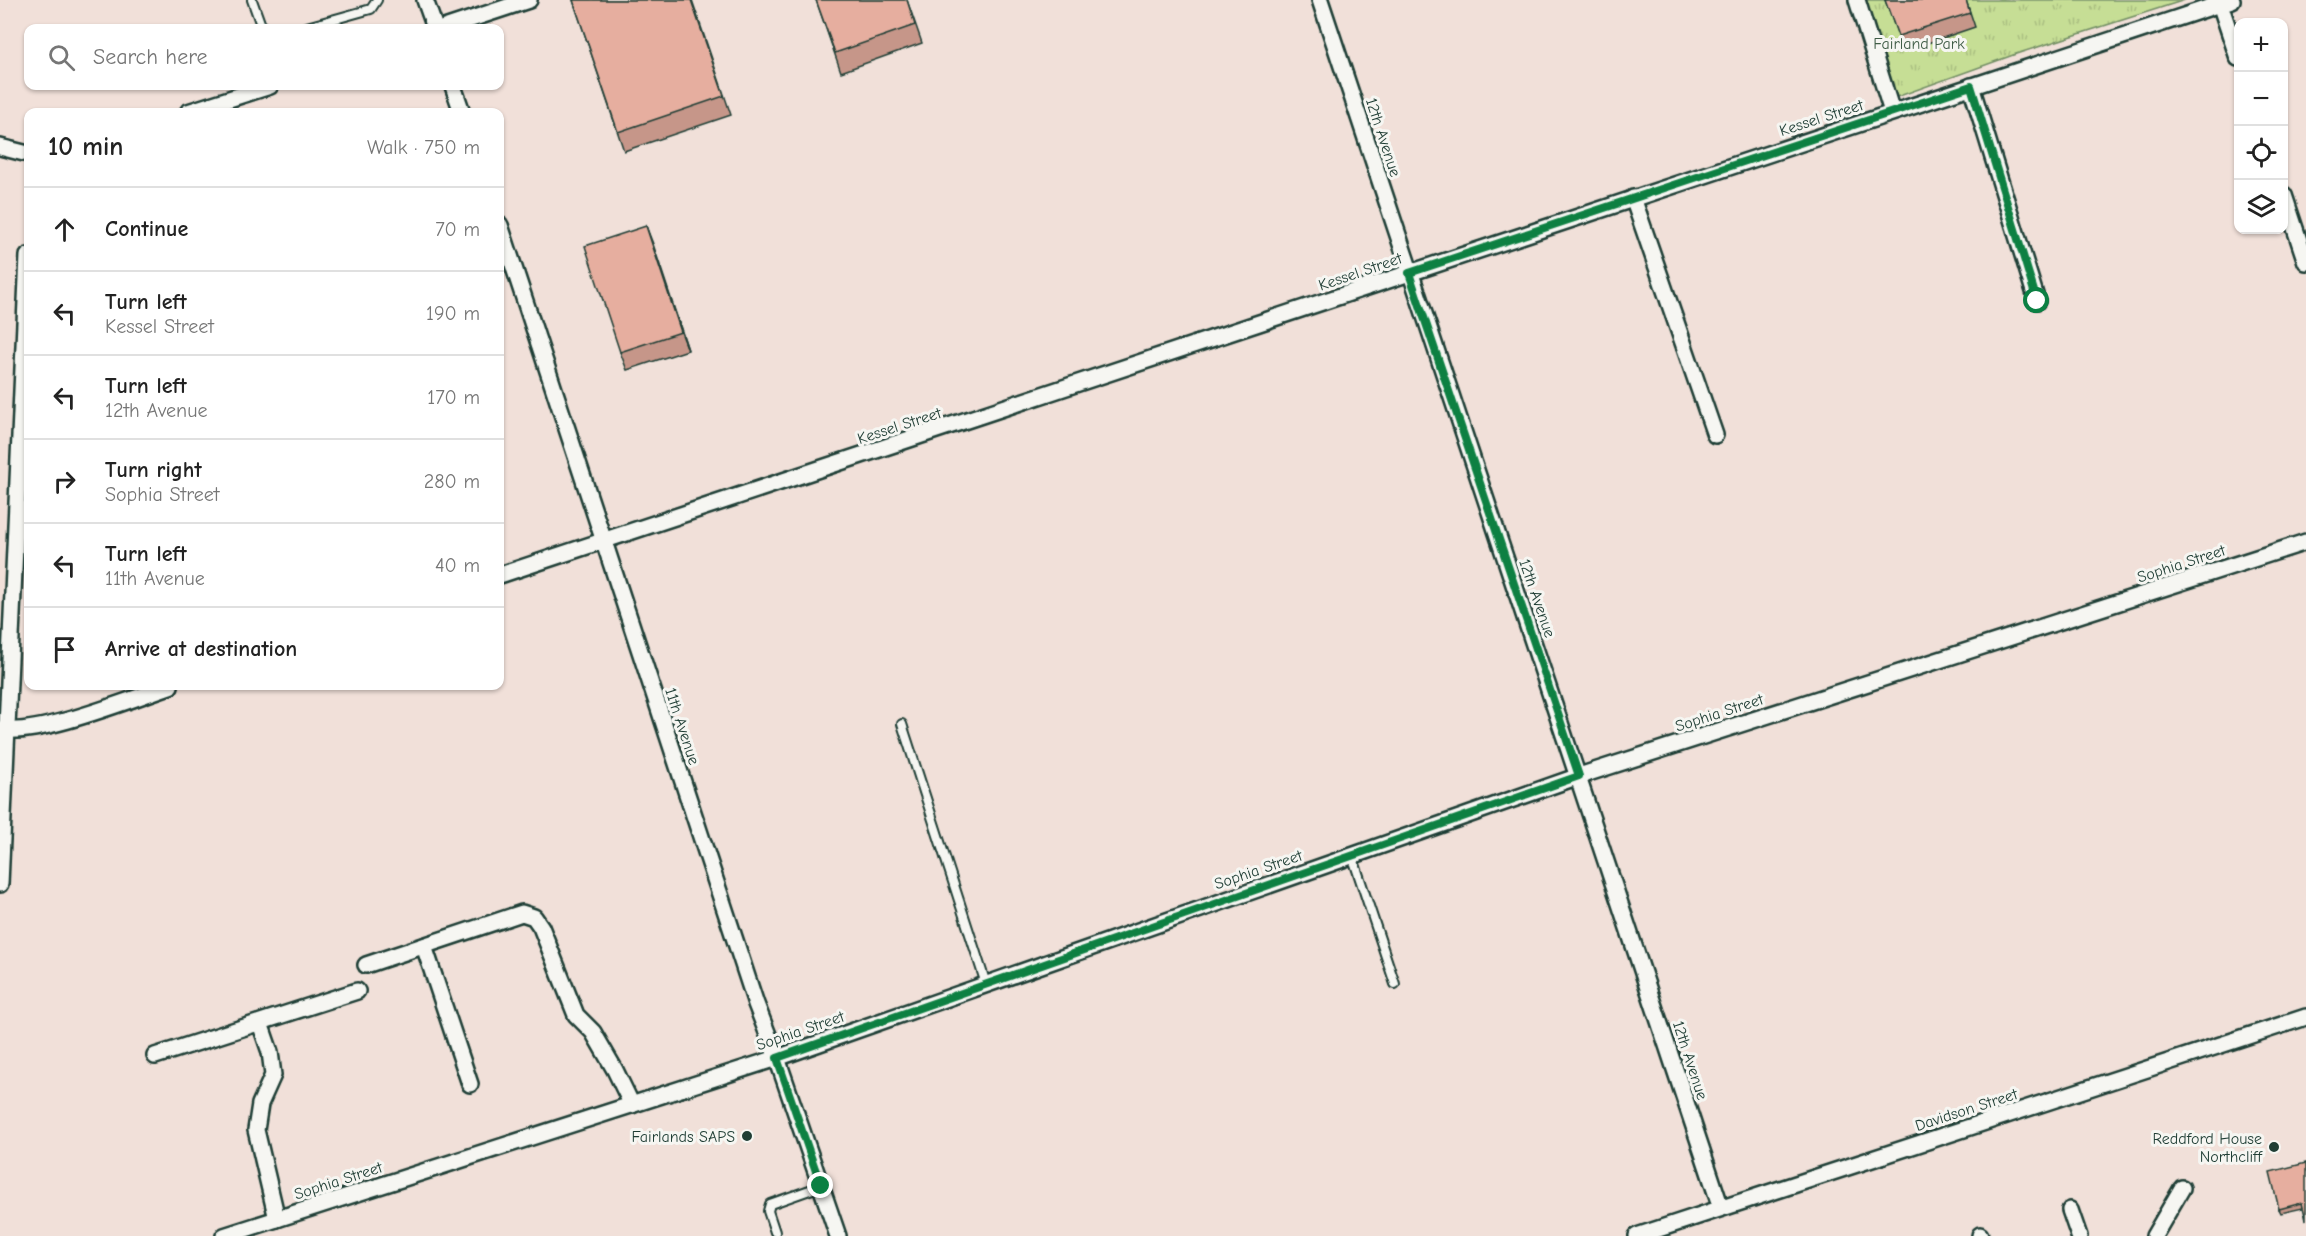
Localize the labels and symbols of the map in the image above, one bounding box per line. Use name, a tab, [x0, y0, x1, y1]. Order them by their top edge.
park label: Fairland Park	[1873, 35, 1965, 53]
street label: 12th Avenue	[1362, 96, 1404, 179]
street label: Kessel Street	[1777, 96, 1866, 140]
street label: Kessel Street	[1316, 249, 1405, 295]
route start	[2023, 287, 2049, 313]
street label: Kessel Street	[855, 404, 944, 448]
street label: Sophia Street	[2135, 541, 2228, 587]
street label: 12th Avenue	[1515, 557, 1559, 640]
street label: 11th Avenue	[661, 686, 703, 767]
street label: Sophia Street	[1673, 690, 1766, 736]
street label: Sophia Street	[1212, 846, 1305, 893]
street label: Sophia Street	[754, 1007, 847, 1054]
street label: 12th Avenue	[1669, 1019, 1711, 1102]
street label: Davidson Street	[1913, 1085, 2020, 1135]
place label: Fairlands SAPS	[631, 1128, 735, 1146]
marker: Fairlands SAPS	[740, 1129, 754, 1143]
place label: Reddford House Northcliff	[2153, 1130, 2264, 1166]
marker: Reddford House Northcliff	[2267, 1140, 2281, 1154]
street label: Sophia Street	[292, 1158, 385, 1204]
route end	[807, 1172, 833, 1198]

